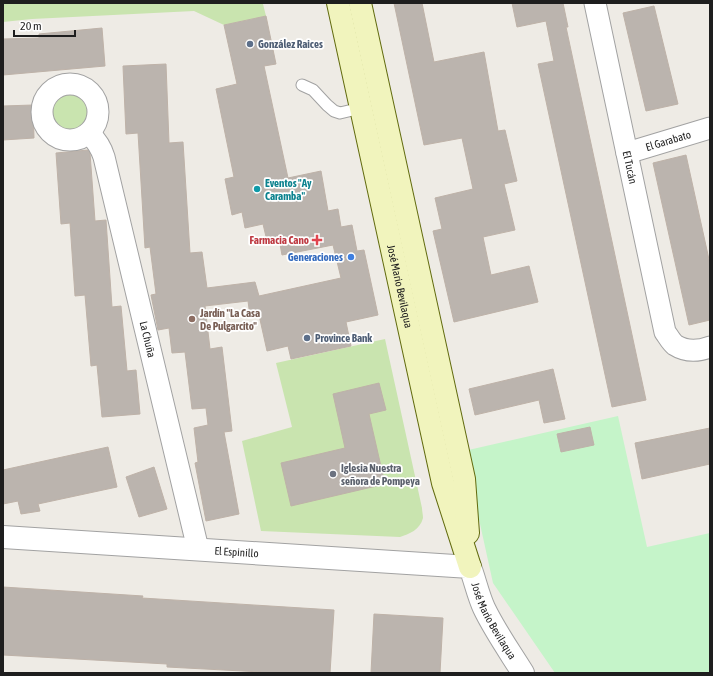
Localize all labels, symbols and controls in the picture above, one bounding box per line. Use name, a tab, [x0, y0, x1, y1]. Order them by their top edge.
scale bar	[14, 12, 75, 38]
text: 20 m	[20, 19, 42, 33]
place label: González Raices	[258, 38, 323, 50]
marker: González Raices	[245, 39, 255, 49]
street label: El Garabato	[644, 128, 692, 153]
street label: El Tucán	[621, 150, 639, 185]
place label: Eventos "Ay Caramba"	[265, 177, 312, 202]
marker: Eventos "Ay Caramba"	[252, 184, 262, 194]
place label: Farmacia Cano	[250, 234, 309, 246]
marker: Farmacia Cano	[312, 235, 322, 245]
street label: José Mario Bevilaqua	[385, 244, 415, 329]
place label: Generaciones	[288, 251, 343, 263]
marker: Generaciones	[346, 252, 356, 262]
place label: Jardín "La Casa De Pulgarcito"	[199, 307, 260, 332]
marker: Jardín "La Casa De Pulgarcito"	[187, 314, 197, 324]
street label: La Chuña	[138, 320, 158, 359]
place label: Province Bank	[315, 332, 372, 344]
marker: Province Bank	[302, 333, 312, 343]
place label: Iglesia Nuestra señora de Pompeya	[341, 462, 420, 487]
marker: Iglesia Nuestra señora de Pompeya	[328, 469, 338, 479]
street label: El Espinillo	[214, 545, 259, 559]
street label: José Mario Bevilaqua	[469, 581, 519, 661]

